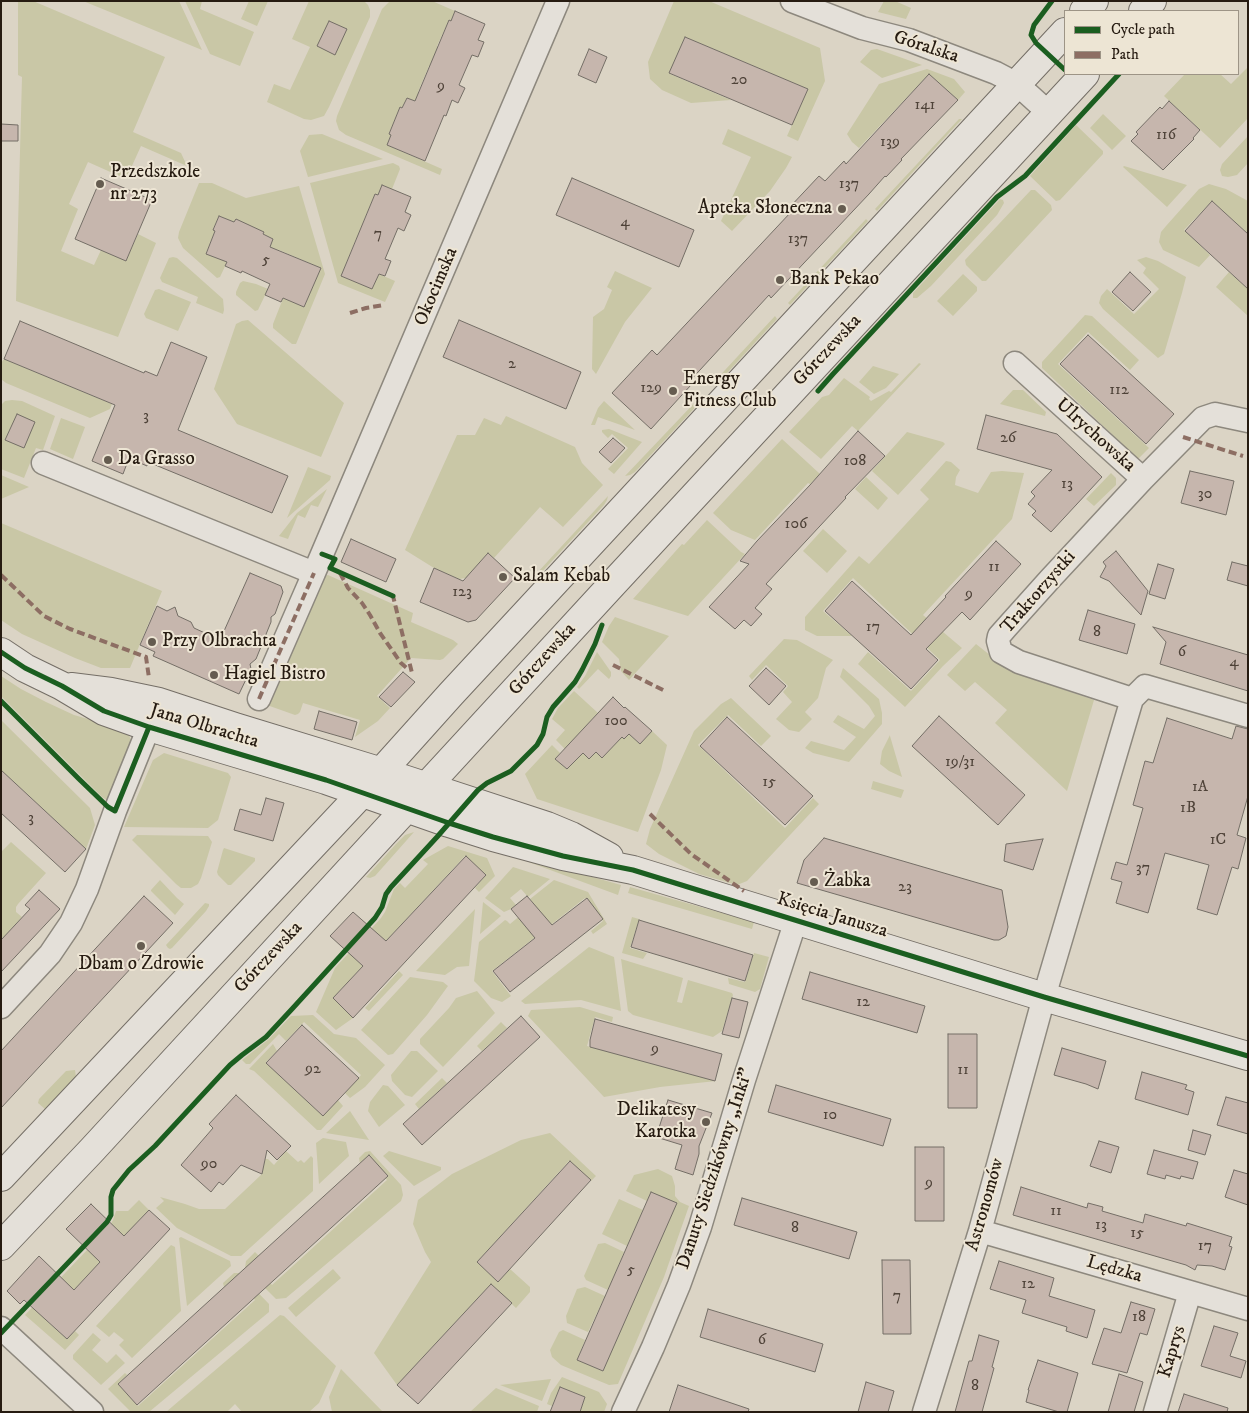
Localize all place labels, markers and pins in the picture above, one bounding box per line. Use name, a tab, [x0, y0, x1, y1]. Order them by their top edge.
place label: Przedszkole nr 273	[110, 162, 200, 206]
marker: Przedszkole nr 273	[94, 178, 106, 190]
place label: Apteka Słoneczna	[698, 198, 832, 220]
marker: Apteka Słoneczna	[836, 203, 848, 215]
place label: Bank Pekao	[790, 269, 879, 291]
marker: Bank Pekao	[774, 274, 786, 286]
place label: Energy Fitness Club	[683, 369, 776, 413]
marker: Energy Fitness Club	[667, 385, 679, 397]
place label: Da Grasso	[118, 449, 195, 471]
marker: Da Grasso	[102, 454, 114, 466]
place label: Salam Kebab	[513, 566, 610, 588]
marker: Salam Kebab	[497, 571, 509, 583]
place label: Przy Olbrachta	[162, 631, 277, 653]
marker: Przy Olbrachta	[146, 636, 158, 648]
place label: Hagiel Bistro	[224, 664, 325, 686]
marker: Hagiel Bistro	[208, 669, 220, 681]
place label: Żabka	[824, 871, 871, 893]
marker: Żabka	[808, 876, 820, 888]
marker: Dbam o Zdrowie	[135, 940, 147, 952]
place label: Dbam o Zdrowie	[78, 954, 204, 976]
place label: Delikatesy Karotka	[617, 1100, 696, 1144]
marker: Delikatesy Karotka	[700, 1116, 712, 1128]

